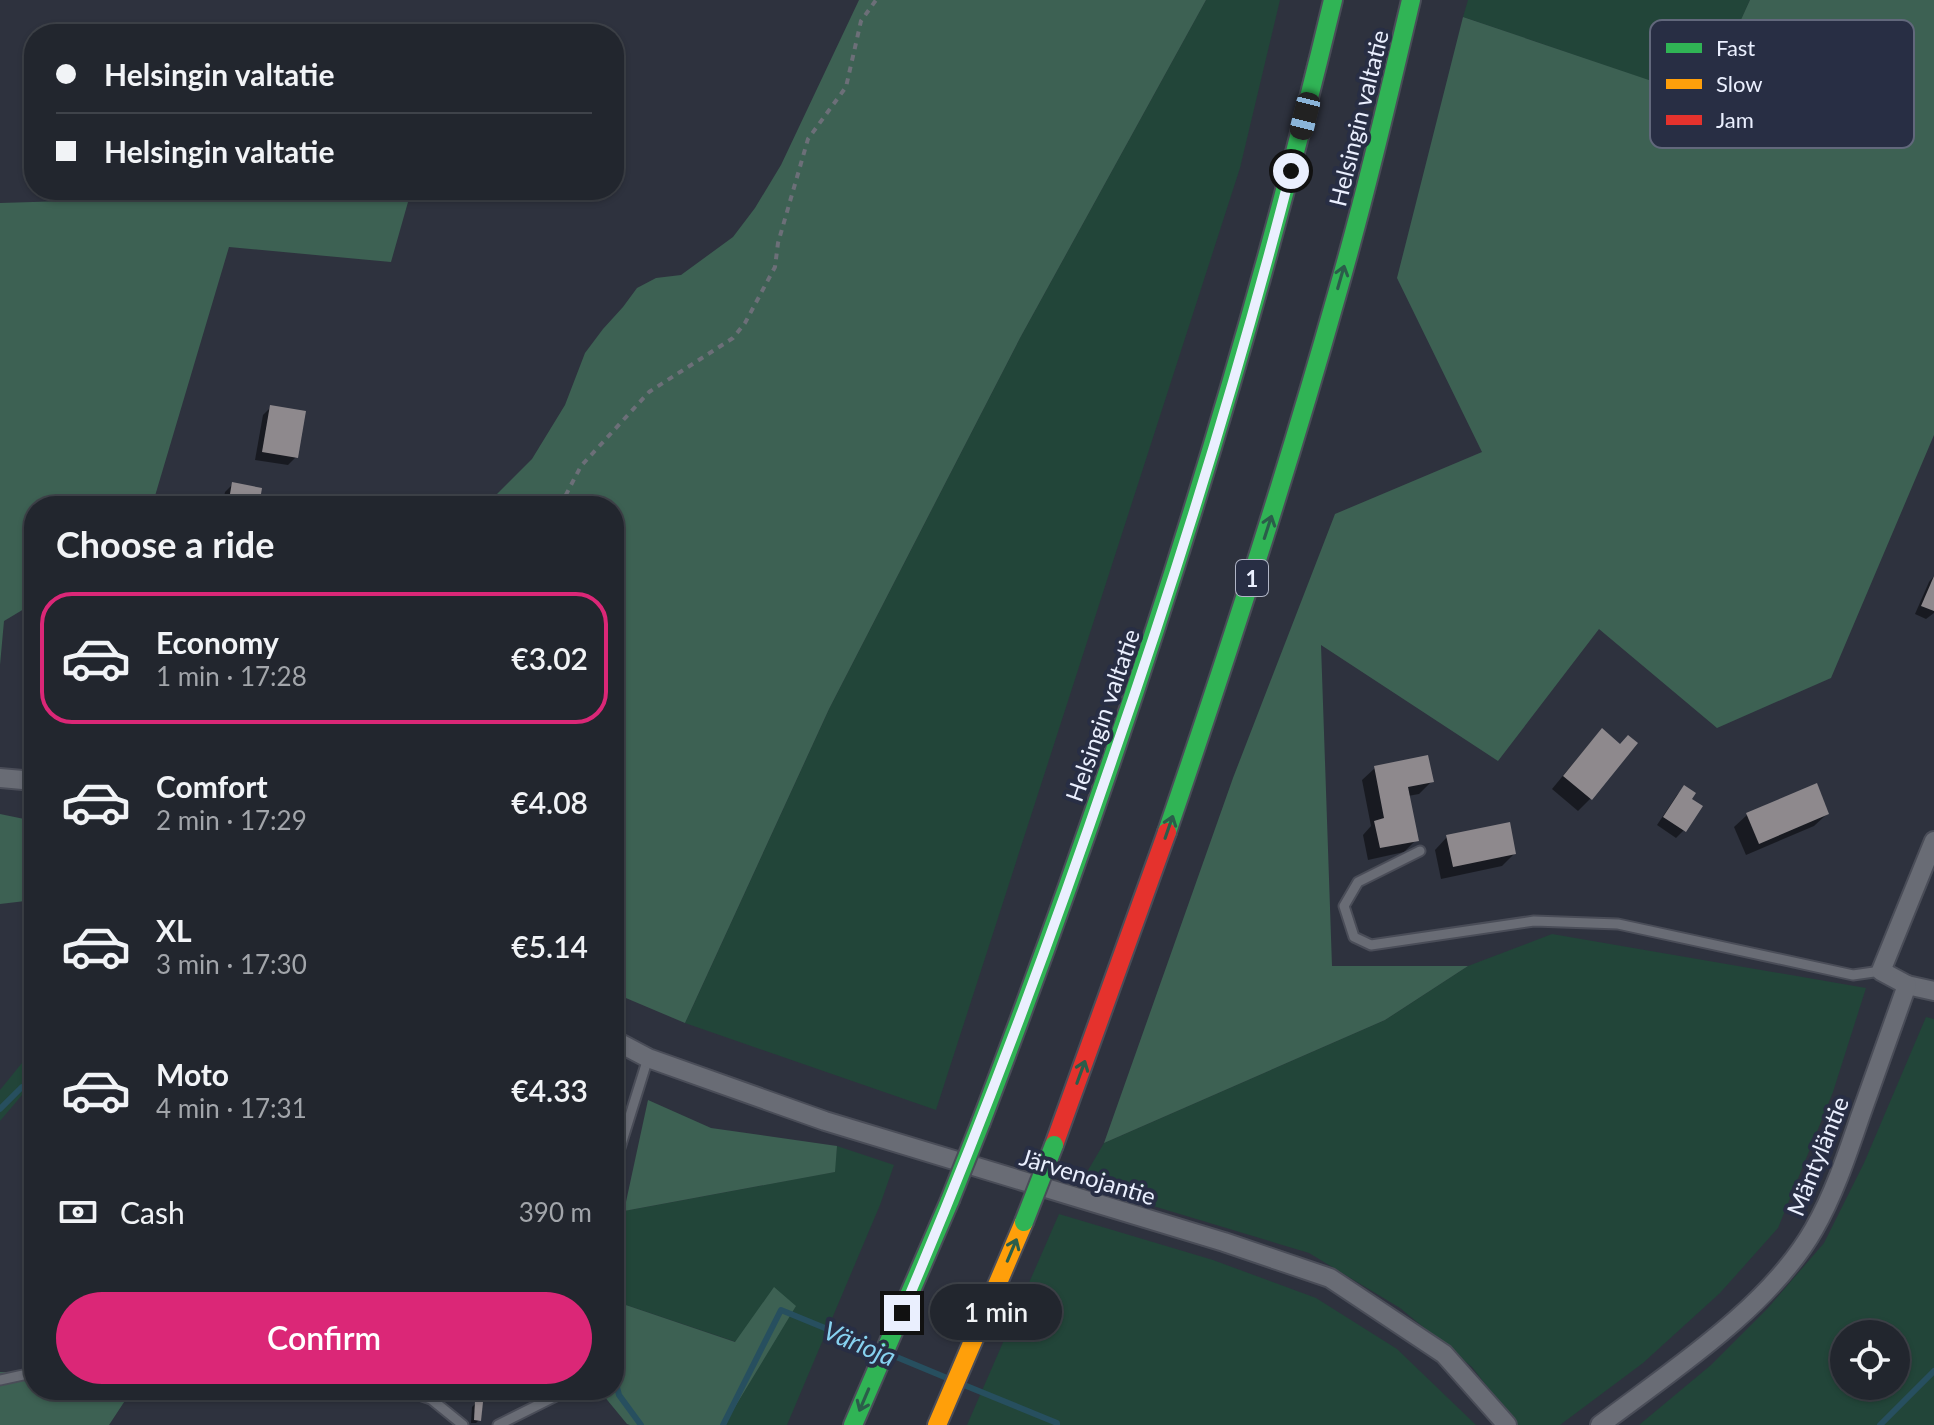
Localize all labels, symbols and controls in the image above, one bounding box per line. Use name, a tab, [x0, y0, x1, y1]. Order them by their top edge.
legend	[1650, 20, 1914, 148]
street label: Helsingin valtatie	[1322, 27, 1394, 209]
text: Fast	[1716, 34, 1755, 61]
text: Helsingin valtatie	[104, 56, 334, 92]
text: Slow	[1716, 70, 1763, 97]
car	[1288, 90, 1322, 142]
text: Jam	[1716, 106, 1754, 133]
text: Helsingin valtatie	[104, 133, 334, 169]
route start	[1273, 153, 1309, 189]
one-way arrow	[1335, 265, 1350, 291]
one-way arrow	[1262, 515, 1276, 540]
text: Choose a ride	[56, 522, 275, 566]
road number: 1	[1236, 560, 1268, 596]
icon: car	[60, 622, 132, 694]
text: Economy	[156, 624, 279, 660]
street label: Helsingin valtatie	[1059, 625, 1145, 805]
text: €3.02	[511, 640, 588, 676]
text: 1 min · 17:28	[156, 660, 307, 692]
icon: car	[60, 766, 132, 838]
text: Comfort	[156, 768, 268, 804]
text: €4.08	[511, 784, 588, 820]
text: 2 min · 17:29	[156, 804, 307, 836]
one-way arrow	[1162, 815, 1177, 840]
icon: car	[60, 910, 132, 982]
text: XL	[156, 912, 192, 948]
text: €5.14	[511, 928, 588, 964]
text: 3 min · 17:30	[156, 948, 307, 980]
icon: car	[60, 1054, 132, 1126]
text: Moto	[156, 1056, 229, 1092]
one-way arrow	[1075, 1060, 1089, 1084]
text: €4.33	[511, 1072, 588, 1108]
text: 4 min · 17:31	[156, 1092, 307, 1124]
street label: Mäntyläntie	[1780, 1092, 1854, 1220]
street label: Järvenojantie	[1017, 1142, 1159, 1210]
icon: cash	[56, 1190, 100, 1234]
text: Cash	[120, 1194, 185, 1230]
text: 390 m	[519, 1196, 592, 1228]
one-way arrow	[1005, 1238, 1020, 1263]
callout: 1 min	[930, 1285, 1062, 1341]
button: Confirm	[56, 1292, 592, 1384]
route end	[884, 1295, 920, 1331]
text: 1 min	[964, 1296, 1028, 1328]
water label: Värioja	[819, 1314, 901, 1372]
map controls	[1830, 1320, 1910, 1400]
button: locate	[1830, 1320, 1910, 1400]
one-way arrow	[855, 1388, 870, 1412]

